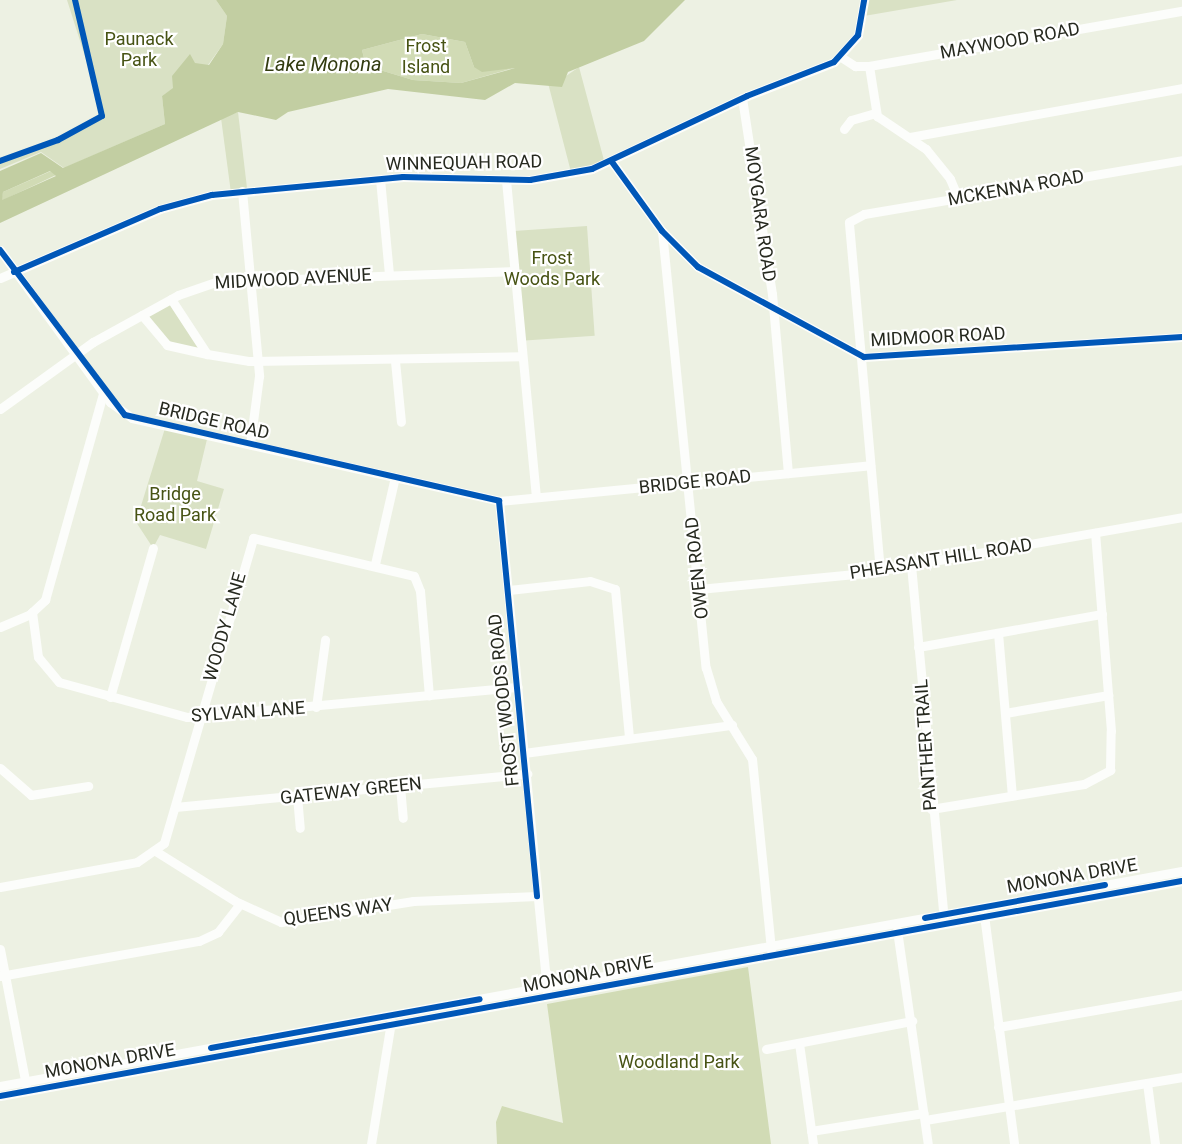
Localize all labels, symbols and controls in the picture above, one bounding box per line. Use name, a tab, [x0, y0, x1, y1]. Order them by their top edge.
street label: MAYWOOD ROAD	[938, 18, 1082, 64]
park label: Paunack Park	[104, 29, 174, 72]
park label: Frost Island	[402, 36, 450, 78]
water label: Lake Monona	[265, 52, 381, 76]
street label: MOYGARA ROAD	[740, 145, 780, 283]
street label: WINNEQUAH ROAD	[386, 151, 542, 175]
street label: MCKENNA ROAD	[946, 165, 1086, 211]
park label: Frost Woods Park	[504, 248, 600, 290]
street label: MIDWOOD AVENUE	[214, 264, 372, 294]
street label: MIDMOOR ROAD	[870, 323, 1006, 351]
street label: BRIDGE ROAD	[157, 398, 271, 444]
street label: BRIDGE ROAD	[638, 465, 752, 499]
park label: Bridge Road Park	[134, 484, 216, 526]
street label: OWEN ROAD	[681, 516, 713, 620]
street label: PHEASANT HILL ROAD	[848, 534, 1034, 584]
street label: WOODY LANE	[199, 570, 251, 684]
street label: FROST WOODS ROAD	[484, 612, 524, 788]
street label: PANTHER TRAIL	[911, 678, 941, 812]
street label: SYLVAN LANE	[190, 697, 306, 727]
street label: GATEWAY GREEN	[279, 773, 423, 809]
street label: MONONA DRIVE	[1005, 854, 1139, 898]
street label: QUEENS WAY	[282, 894, 394, 930]
street label: MONONA DRIVE	[521, 951, 655, 997]
street label: MONONA DRIVE	[43, 1039, 177, 1083]
park label: Woodland Park	[618, 1051, 740, 1073]

